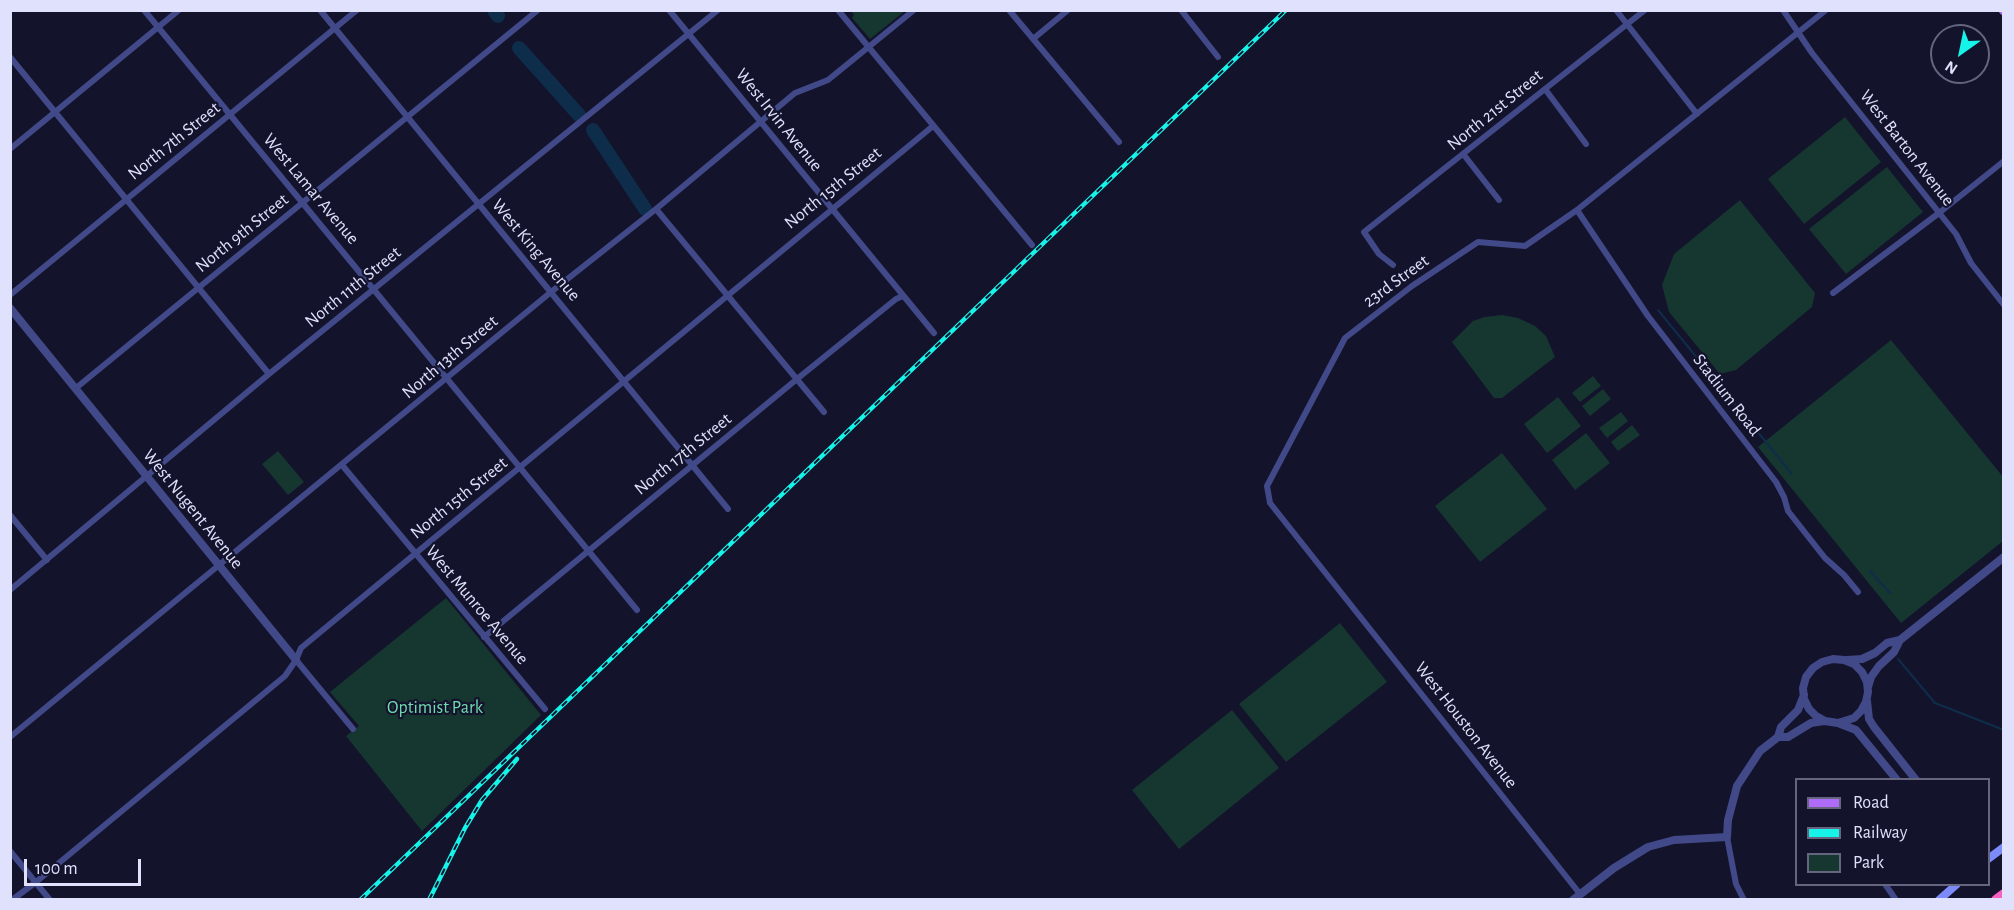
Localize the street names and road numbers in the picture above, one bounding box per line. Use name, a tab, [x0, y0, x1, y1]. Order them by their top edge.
street label: West Irvin Avenue	[731, 64, 827, 176]
street label: North 21st Street	[1443, 65, 1547, 155]
street label: West Barton Avenue	[1855, 86, 1959, 210]
street label: North 7th Street	[124, 97, 224, 185]
street label: West Lamar Avenue	[258, 129, 364, 249]
street label: North 15th Street	[780, 142, 886, 234]
street label: North 9th Street	[191, 189, 293, 277]
street label: West King Avenue	[487, 195, 585, 305]
street label: North 11th Street	[301, 242, 405, 332]
street label: 23rd Street	[1359, 250, 1433, 312]
street label: North 13th Street	[398, 311, 502, 403]
street label: Stadium Road	[1688, 350, 1766, 440]
street label: North 17th Street	[630, 408, 736, 500]
street label: West Nugent Avenue	[138, 445, 248, 573]
street label: North 15th Street	[406, 452, 512, 544]
street label: West Munroe Avenue	[421, 541, 533, 669]
street label: West Houston Avenue	[1410, 657, 1522, 793]

